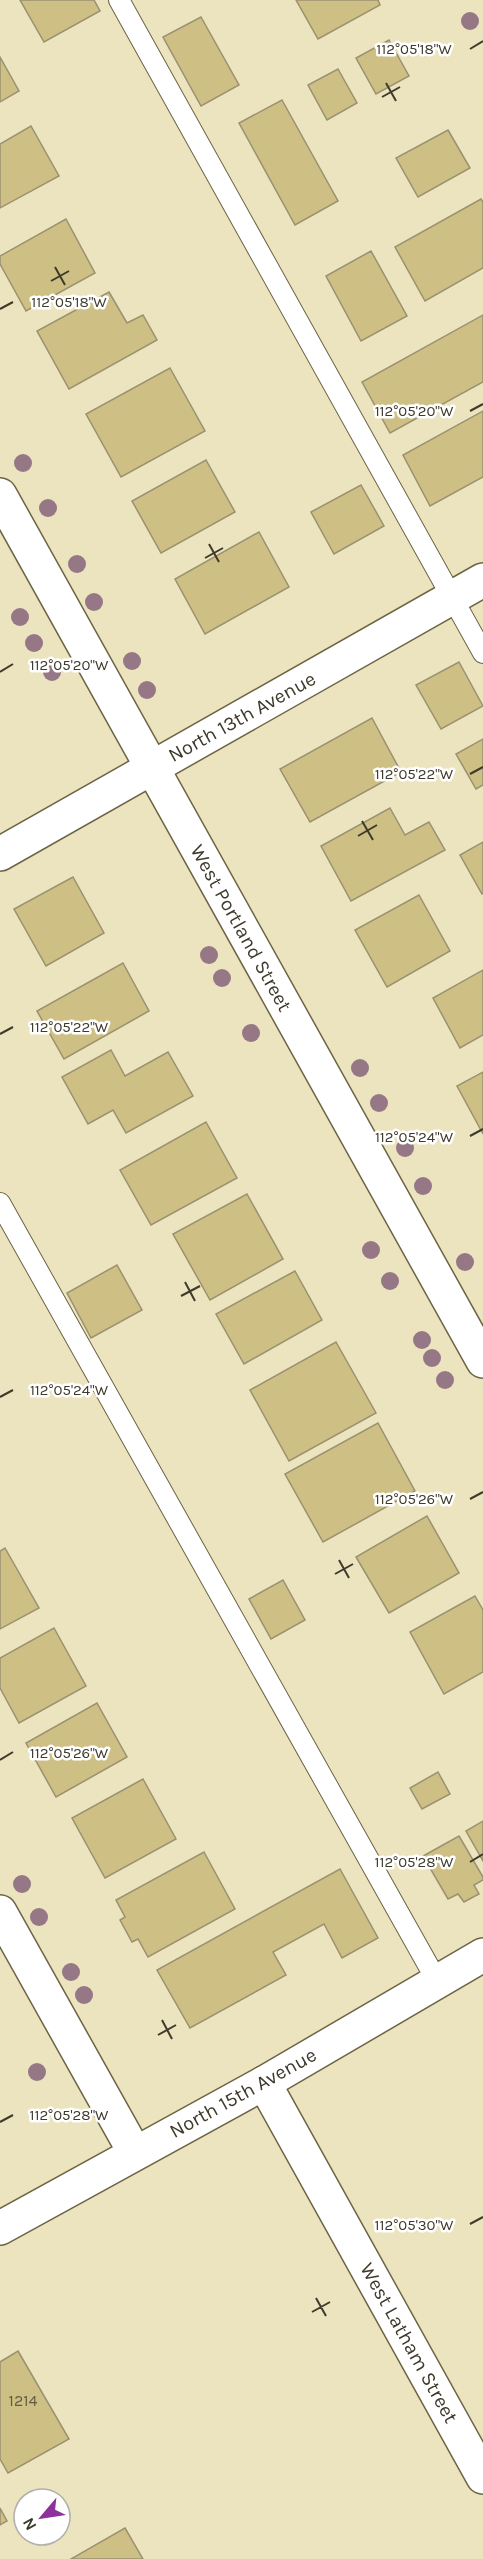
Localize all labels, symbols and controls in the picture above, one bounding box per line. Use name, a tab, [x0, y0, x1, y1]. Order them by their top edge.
text: 112°05'18"W	[376, 40, 452, 58]
text: 112°05'18"W	[31, 293, 107, 311]
text: 112°05'20"W	[375, 402, 454, 420]
text: 112°05'20"W	[30, 656, 109, 674]
street label: North 13th Avenue	[164, 667, 320, 767]
text: 112°05'22"W	[375, 765, 454, 783]
street label: West Portland Street	[186, 841, 297, 1016]
text: 112°05'22"W	[30, 1018, 109, 1036]
text: 112°05'24"W	[375, 1128, 454, 1146]
text: 112°05'24"W	[30, 1381, 109, 1399]
text: 112°05'26"W	[375, 1490, 454, 1508]
text: 112°05'26"W	[30, 1744, 109, 1762]
text: 112°05'28"W	[374, 1853, 454, 1871]
street label: North 15th Avenue	[166, 2043, 320, 2143]
text: 112°05'28"W	[29, 2106, 109, 2124]
text: 112°05'30"W	[375, 2216, 454, 2234]
street label: West Latham Street	[355, 2259, 463, 2428]
house number: 1214	[9, 2391, 37, 2410]
north arrow	[12, 2487, 72, 2547]
text: N	[18, 2514, 40, 2534]

